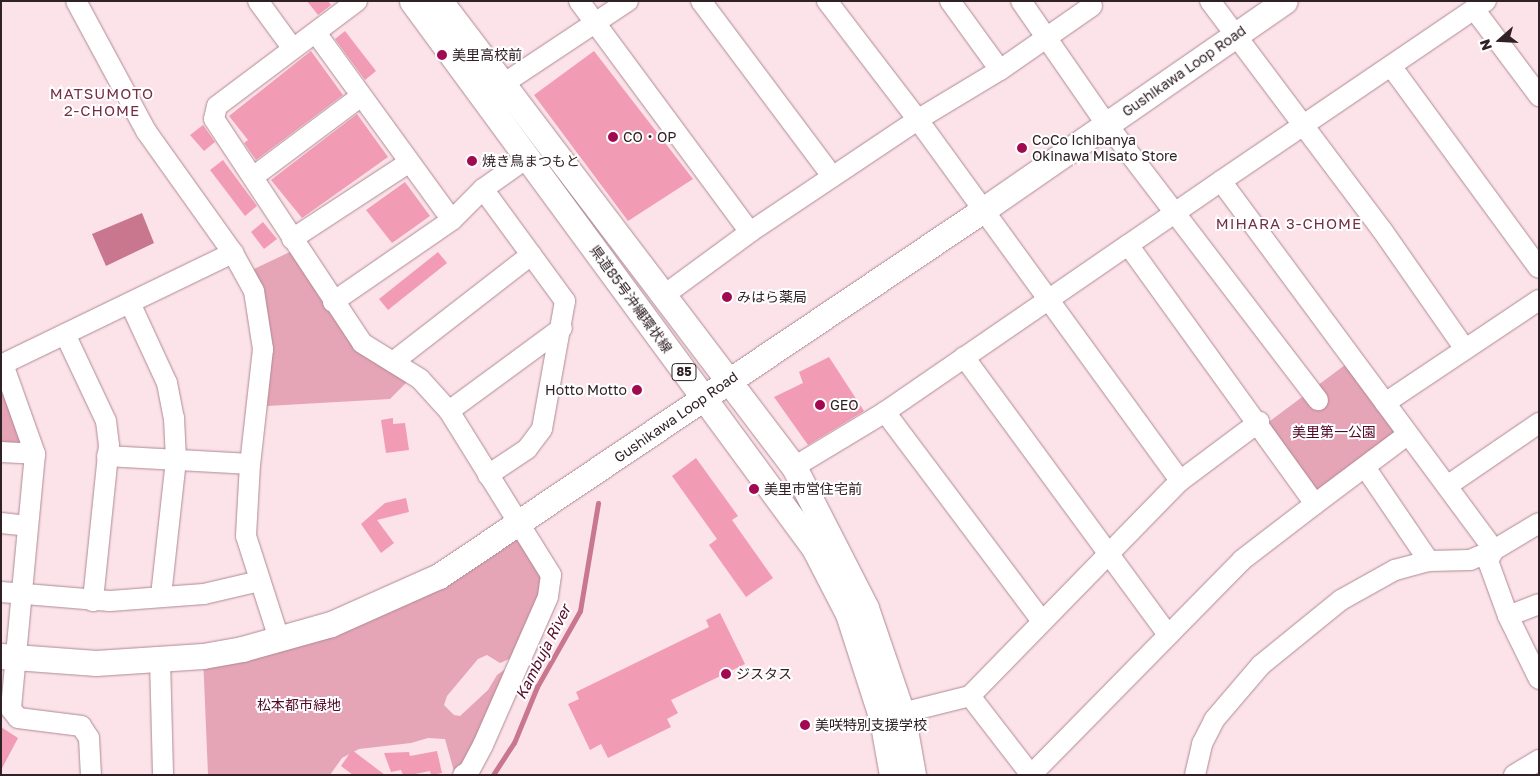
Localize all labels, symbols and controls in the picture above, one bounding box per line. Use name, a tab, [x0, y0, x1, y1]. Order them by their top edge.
north arrow	[1475, 15, 1525, 65]
street label: Gushikawa Loop Road	[1119, 22, 1249, 120]
text: N	[1476, 37, 1495, 53]
place label: 美里高校前	[452, 47, 522, 63]
marker: 美里高校前	[436, 49, 448, 61]
district label: MATSUMOTO 2-CHOME	[49, 84, 155, 119]
place label: CO・OP	[623, 129, 676, 145]
marker: CO・OP	[607, 131, 619, 143]
place label: CoCo Ichibanya Okinawa Misato Store	[1032, 132, 1177, 164]
marker: CoCo Ichibanya Okinawa Misato Store	[1016, 142, 1028, 154]
place label: 焼き鳥まつもと	[482, 153, 580, 169]
marker: 焼き鳥まつもと	[466, 155, 478, 167]
district label: MIHARA 3-CHOME	[1214, 215, 1364, 233]
street label: 県道85号沖縄環状線	[586, 242, 676, 356]
place label: みはら薬局	[737, 289, 807, 305]
marker: みはら薬局	[721, 291, 733, 303]
road number: 85	[672, 362, 696, 382]
street label: Gushikawa Loop Road	[611, 368, 741, 466]
place label: Hotto Motto	[545, 382, 627, 398]
marker: Hotto Motto	[631, 384, 643, 396]
place label: GEO	[830, 397, 859, 413]
marker: GEO	[814, 399, 826, 411]
park label: 美里第一公園	[1292, 424, 1376, 440]
place label: 美里市営住宅前	[764, 481, 862, 497]
marker: 美里市営住宅前	[748, 483, 760, 495]
water label: Kambuja River	[512, 602, 574, 702]
place label: ジスタス	[736, 666, 792, 682]
marker: ジスタス	[720, 668, 732, 680]
park label: 松本都市緑地	[257, 697, 341, 713]
place label: 美咲特別支援学校	[815, 717, 927, 733]
marker: 美咲特別支援学校	[799, 719, 811, 731]

